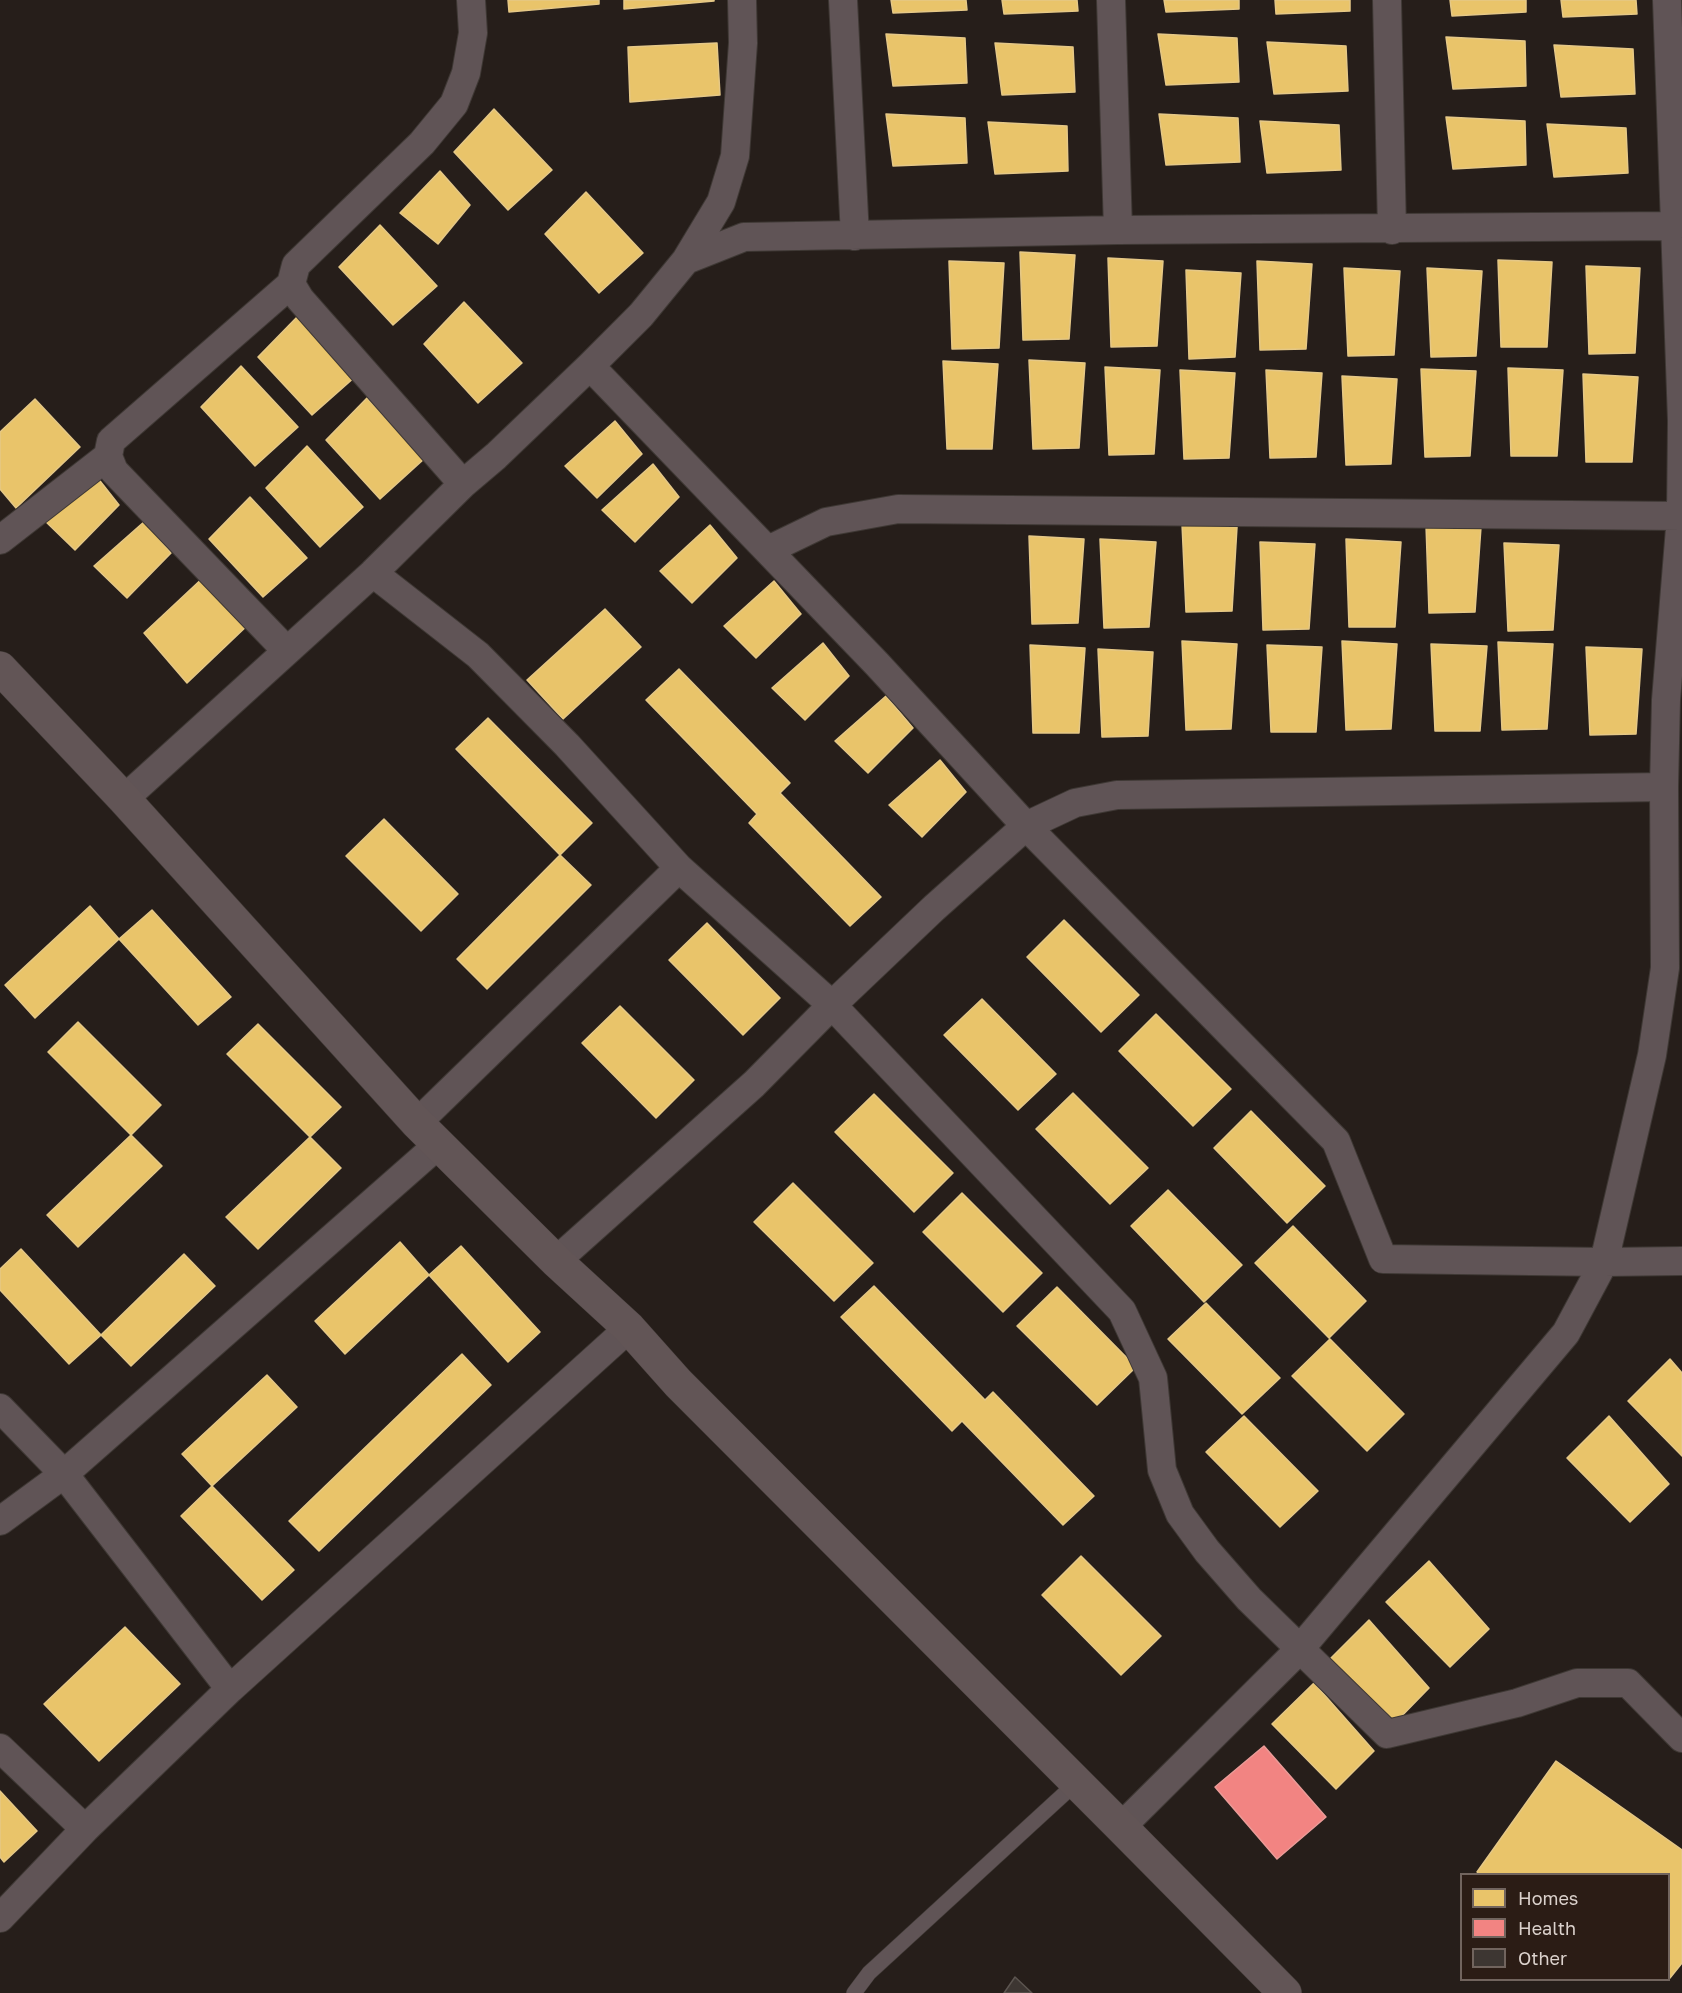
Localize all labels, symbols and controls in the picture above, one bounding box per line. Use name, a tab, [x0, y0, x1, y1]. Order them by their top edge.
legend	[1460, 1873, 1670, 1981]
text: Homes	[1518, 1887, 1578, 1909]
text: Health	[1518, 1917, 1576, 1939]
text: Other	[1518, 1947, 1567, 1969]

